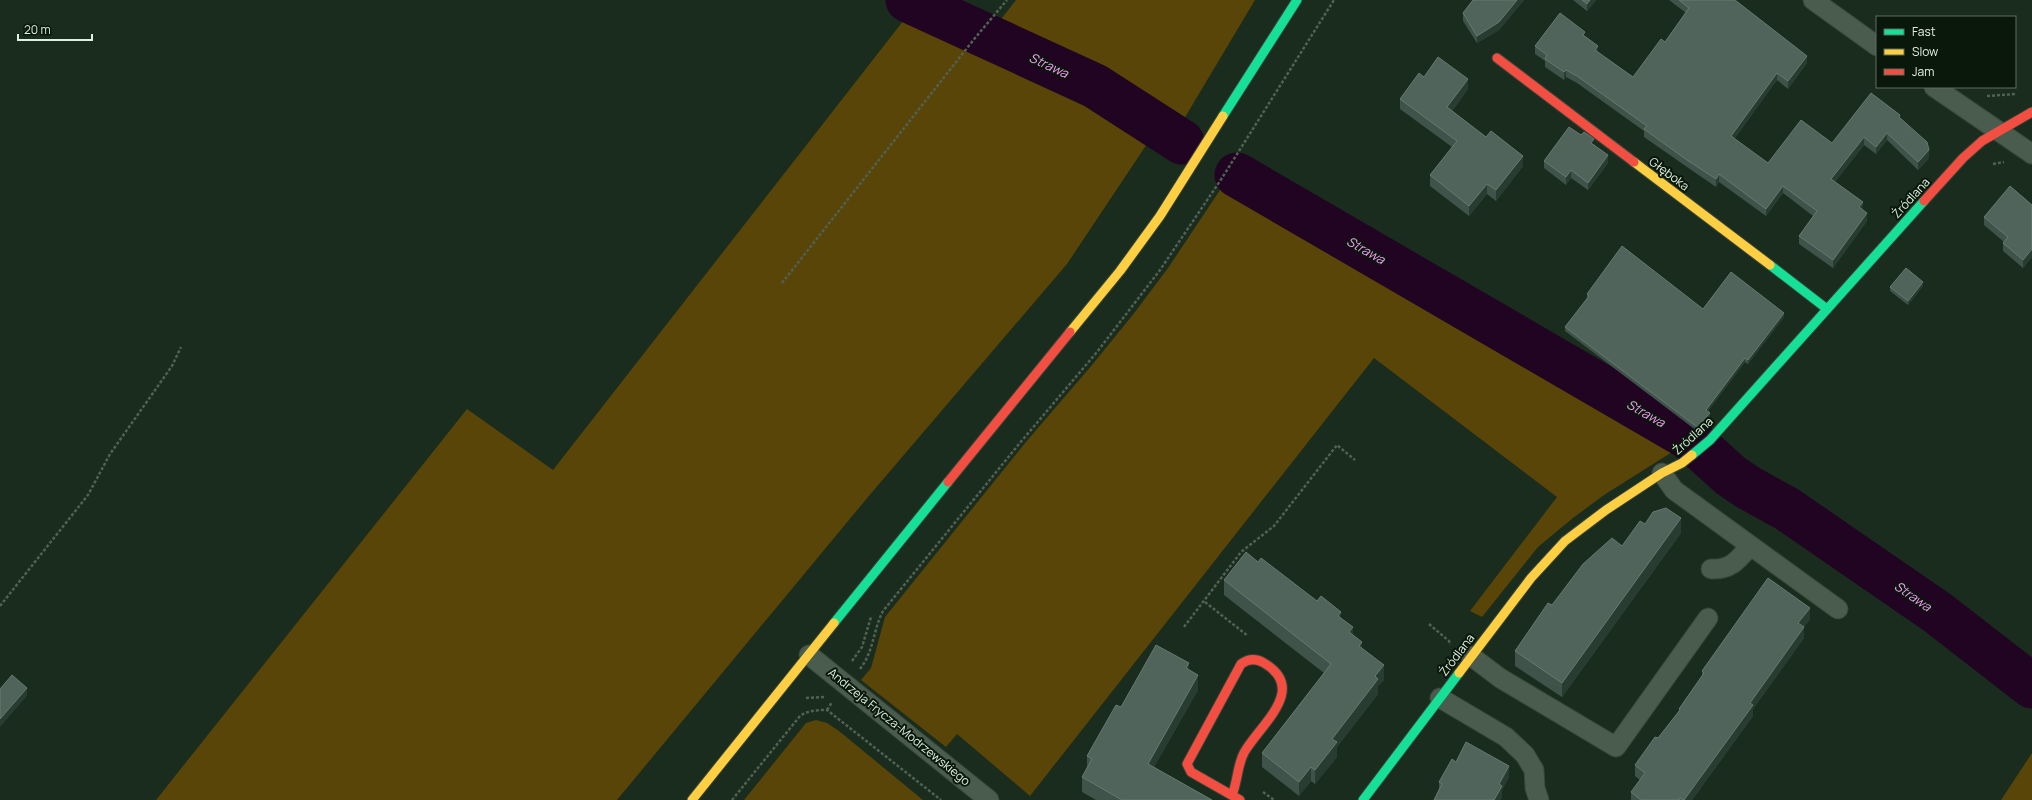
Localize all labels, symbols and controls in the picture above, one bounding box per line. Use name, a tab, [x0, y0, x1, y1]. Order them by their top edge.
scale bar	[18, 16, 92, 42]
legend	[1876, 16, 2016, 88]
text: 20 m	[24, 21, 51, 38]
text: Fast	[1912, 23, 1936, 40]
text: Slow	[1912, 43, 1938, 60]
water label: Strawa	[1026, 48, 1072, 82]
text: Jam	[1912, 63, 1934, 80]
street label: Głęboka	[1646, 153, 1693, 194]
street label: Źródlana	[1888, 174, 1933, 222]
water label: Strawa	[1344, 232, 1389, 269]
water label: Strawa	[1624, 395, 1669, 432]
street label: Źródlana	[1669, 413, 1717, 458]
water label: Strawa	[1891, 577, 1936, 616]
street label: Źródlana	[1435, 630, 1478, 679]
street label: Andrzeja Frycza-Modrzewskiego	[825, 664, 974, 789]

